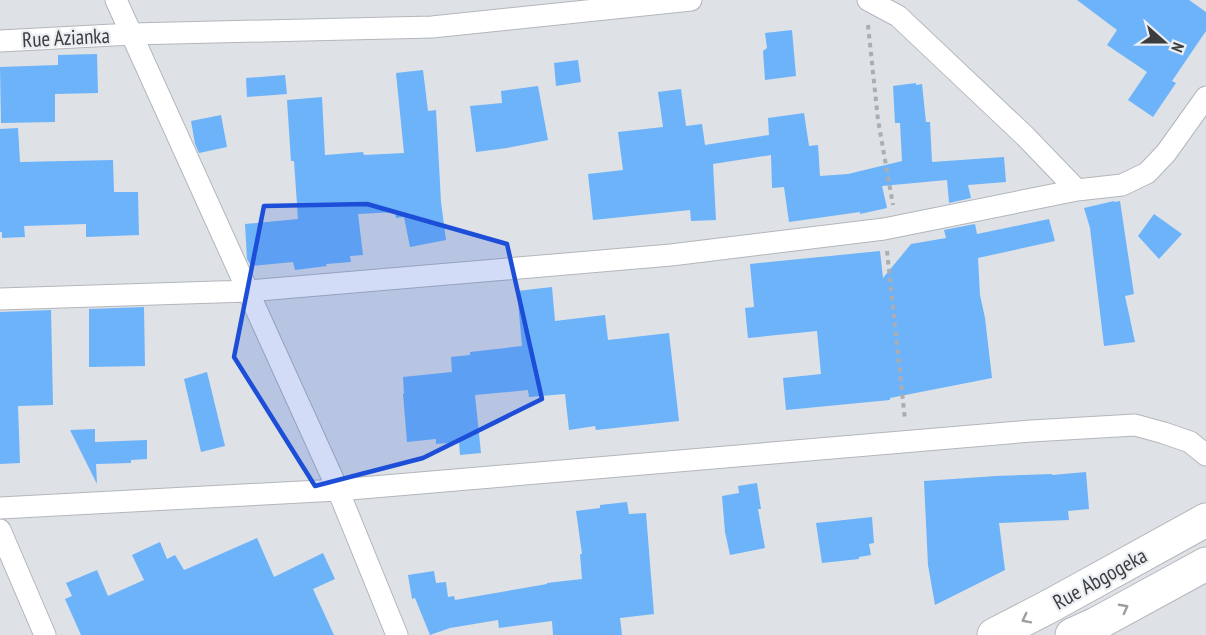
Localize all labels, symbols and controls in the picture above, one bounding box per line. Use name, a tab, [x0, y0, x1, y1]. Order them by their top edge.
north arrow	[1134, 12, 1194, 72]
street label: Rue Azianka	[22, 22, 110, 53]
text: N	[1167, 40, 1189, 55]
street label: Rue Abgogeka	[1048, 542, 1151, 615]
one-way arrow	[1118, 604, 1128, 615]
one-way arrow	[1021, 612, 1032, 623]

